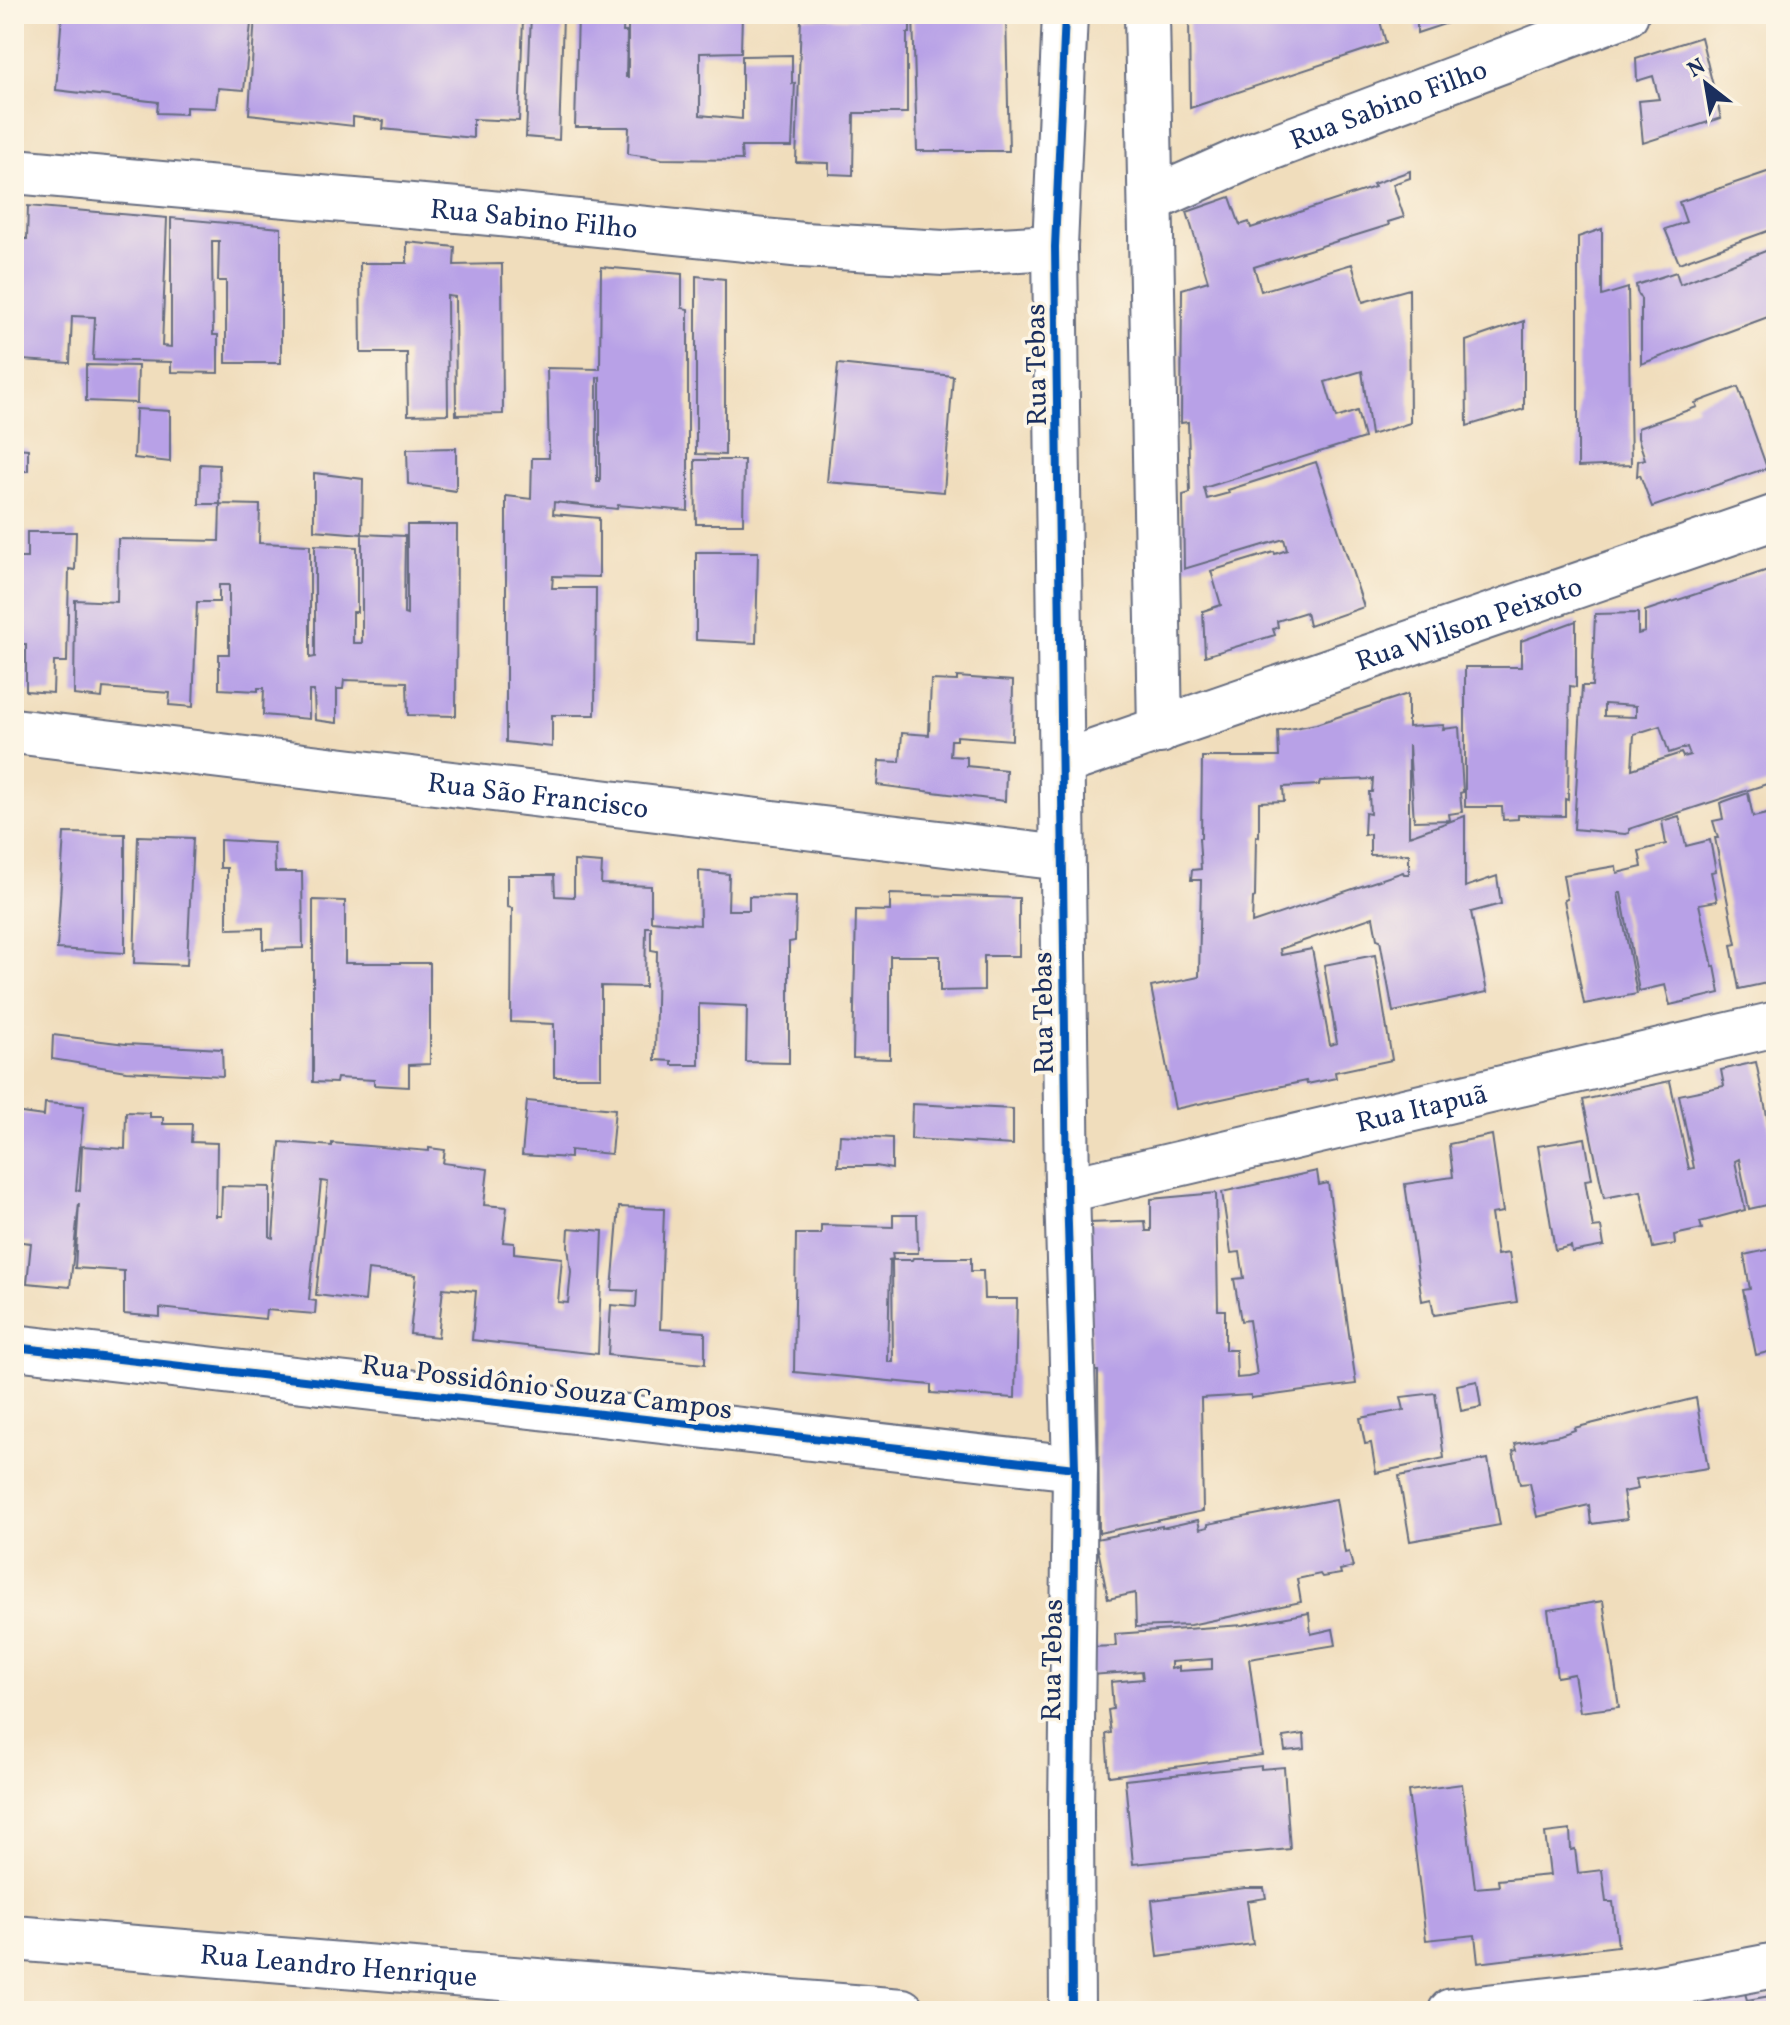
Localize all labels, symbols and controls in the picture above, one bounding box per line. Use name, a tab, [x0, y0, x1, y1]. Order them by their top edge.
north arrow	[1666, 44, 1746, 124]
street label: Rua Sabino Filho	[1285, 51, 1493, 161]
text: N	[1682, 52, 1712, 86]
street label: Rua Sabino Filho	[428, 191, 639, 250]
street label: Rua Tebas	[1017, 303, 1058, 427]
street label: Rua Wilson Peixoto	[1351, 568, 1588, 682]
street label: Rua São Francisco	[425, 764, 650, 830]
street label: Rua Tebas	[1024, 951, 1065, 1075]
street label: Rua Itapuã	[1352, 1075, 1492, 1144]
street label: Rua Possidônio Souza Campos	[359, 1346, 734, 1431]
street label: Rua Tebas	[1033, 1598, 1074, 1722]
street label: Rua Leandro Henrique	[199, 1936, 479, 1998]

